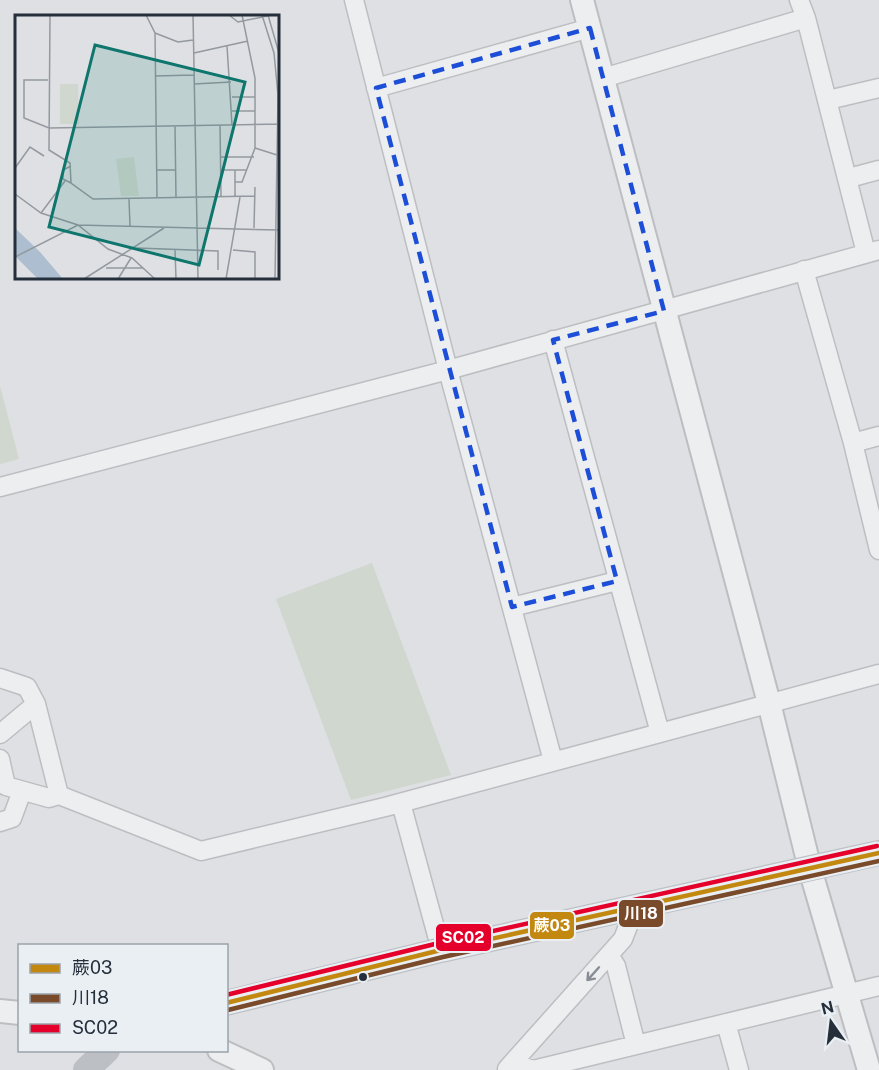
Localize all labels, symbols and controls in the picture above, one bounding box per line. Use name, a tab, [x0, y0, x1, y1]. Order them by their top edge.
inset map	[15, 15, 279, 279]
line badge: 川18	[618, 899, 664, 928]
text: 川18	[624, 904, 658, 923]
line badge: 蕨03	[529, 911, 575, 940]
text: 蕨03	[534, 916, 570, 935]
line badge: SC02	[435, 923, 492, 952]
text: SC02	[442, 928, 484, 947]
legend	[18, 944, 228, 1052]
text: 蕨03	[72, 957, 112, 978]
one-way arrow	[586, 966, 600, 981]
unlabelled marker	[357, 971, 369, 983]
text: 川18	[72, 987, 109, 1008]
north arrow	[801, 992, 861, 1052]
text: N	[819, 997, 836, 1019]
text: SC02	[72, 1017, 118, 1038]

